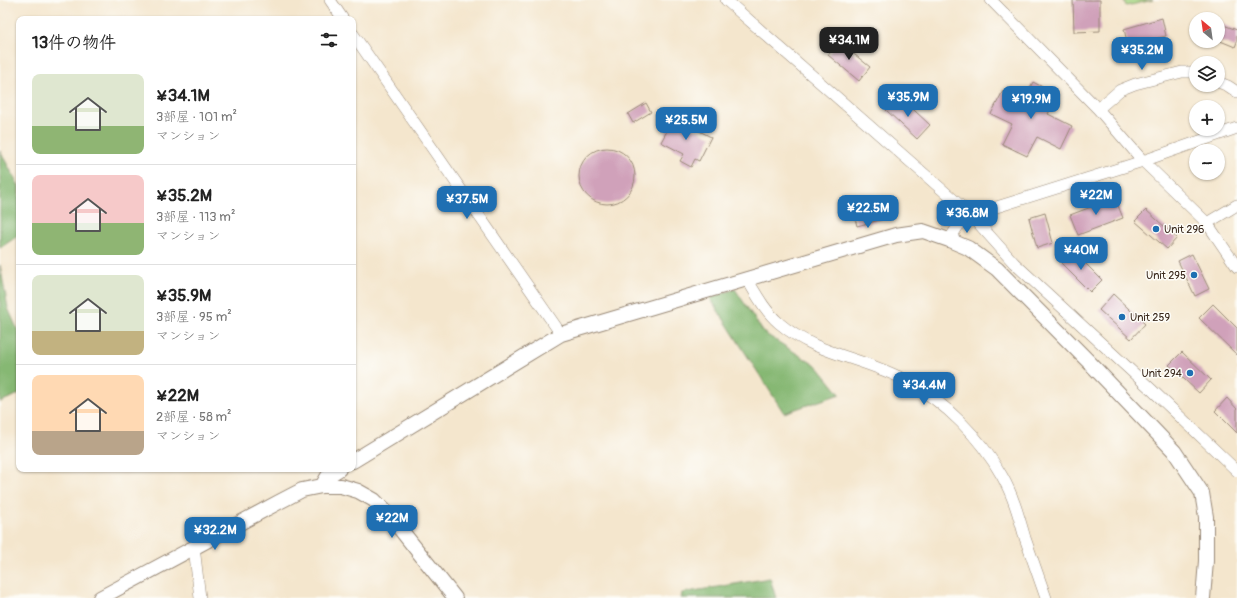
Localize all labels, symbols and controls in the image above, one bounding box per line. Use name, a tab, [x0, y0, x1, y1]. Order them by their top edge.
north arrow	[1189, 12, 1225, 48]
map controls	[1189, 12, 1225, 180]
pin: ¥34.1M	[816, 27, 882, 61]
icon: filters	[318, 29, 340, 51]
text: 13件の物件	[32, 32, 116, 53]
text: ¥34.1M	[828, 32, 870, 48]
pin: ¥35.2M	[1109, 37, 1175, 71]
text: ¥35.2M	[1121, 42, 1163, 58]
button: layers	[1189, 56, 1225, 92]
pin: ¥35.9M	[875, 84, 941, 118]
text: ¥34.1M	[156, 85, 210, 106]
pin: ¥19.9M	[998, 86, 1064, 120]
text: ¥35.9M	[887, 89, 929, 105]
icon: home	[64, 90, 112, 138]
text: ¥19.9M	[1011, 91, 1051, 107]
button: +	[1189, 100, 1225, 136]
pin: ¥25.5M	[653, 107, 719, 141]
text: 3部屋 · 101 m²	[156, 109, 237, 125]
text: ¥25.5M	[665, 112, 707, 128]
text: マンション	[156, 128, 220, 144]
button: −	[1189, 144, 1225, 180]
pin: ¥22M	[1072, 182, 1120, 216]
text: ¥35.2M	[156, 185, 212, 206]
pin: ¥37.5M	[434, 186, 500, 220]
text: ¥22M	[1080, 187, 1112, 203]
icon: home	[64, 191, 112, 239]
text: ¥37.5M	[446, 191, 488, 207]
pin: ¥22.5M	[835, 195, 901, 229]
text: ¥22.5M	[847, 200, 889, 216]
pin: ¥36.8M	[934, 200, 1000, 234]
text: ¥36.8M	[946, 205, 988, 221]
text: 3部屋 · 113 m²	[156, 209, 235, 225]
place label: Unit 296	[1164, 223, 1205, 236]
marker: Unit 296	[1151, 224, 1161, 234]
text: マンション	[156, 228, 220, 244]
pin: ¥40M	[1057, 237, 1105, 271]
text: ¥40M	[1064, 242, 1098, 258]
place label: Unit 295	[1146, 269, 1186, 282]
marker: Unit 295	[1189, 270, 1199, 280]
text: ¥35.9M	[156, 285, 211, 306]
icon: home	[64, 291, 112, 339]
text: 3部屋 · 95 m²	[156, 309, 232, 325]
place label: Unit 259	[1130, 311, 1170, 324]
marker: Unit 259	[1117, 312, 1127, 322]
text: マンション	[156, 328, 220, 344]
place label: Unit 294	[1142, 367, 1183, 380]
marker: Unit 294	[1185, 368, 1195, 378]
pin: ¥34.4M	[891, 372, 957, 406]
text: ¥34.4M	[902, 377, 946, 393]
text: ¥22M	[156, 385, 199, 406]
icon: home	[64, 391, 112, 439]
text: 2部屋 · 58 m²	[156, 409, 232, 425]
text: マンション	[156, 428, 220, 444]
pin: ¥22M	[368, 505, 416, 539]
text: ¥22M	[376, 510, 408, 526]
pin: ¥32.2M	[182, 517, 248, 551]
text: ¥32.2M	[193, 522, 237, 538]

